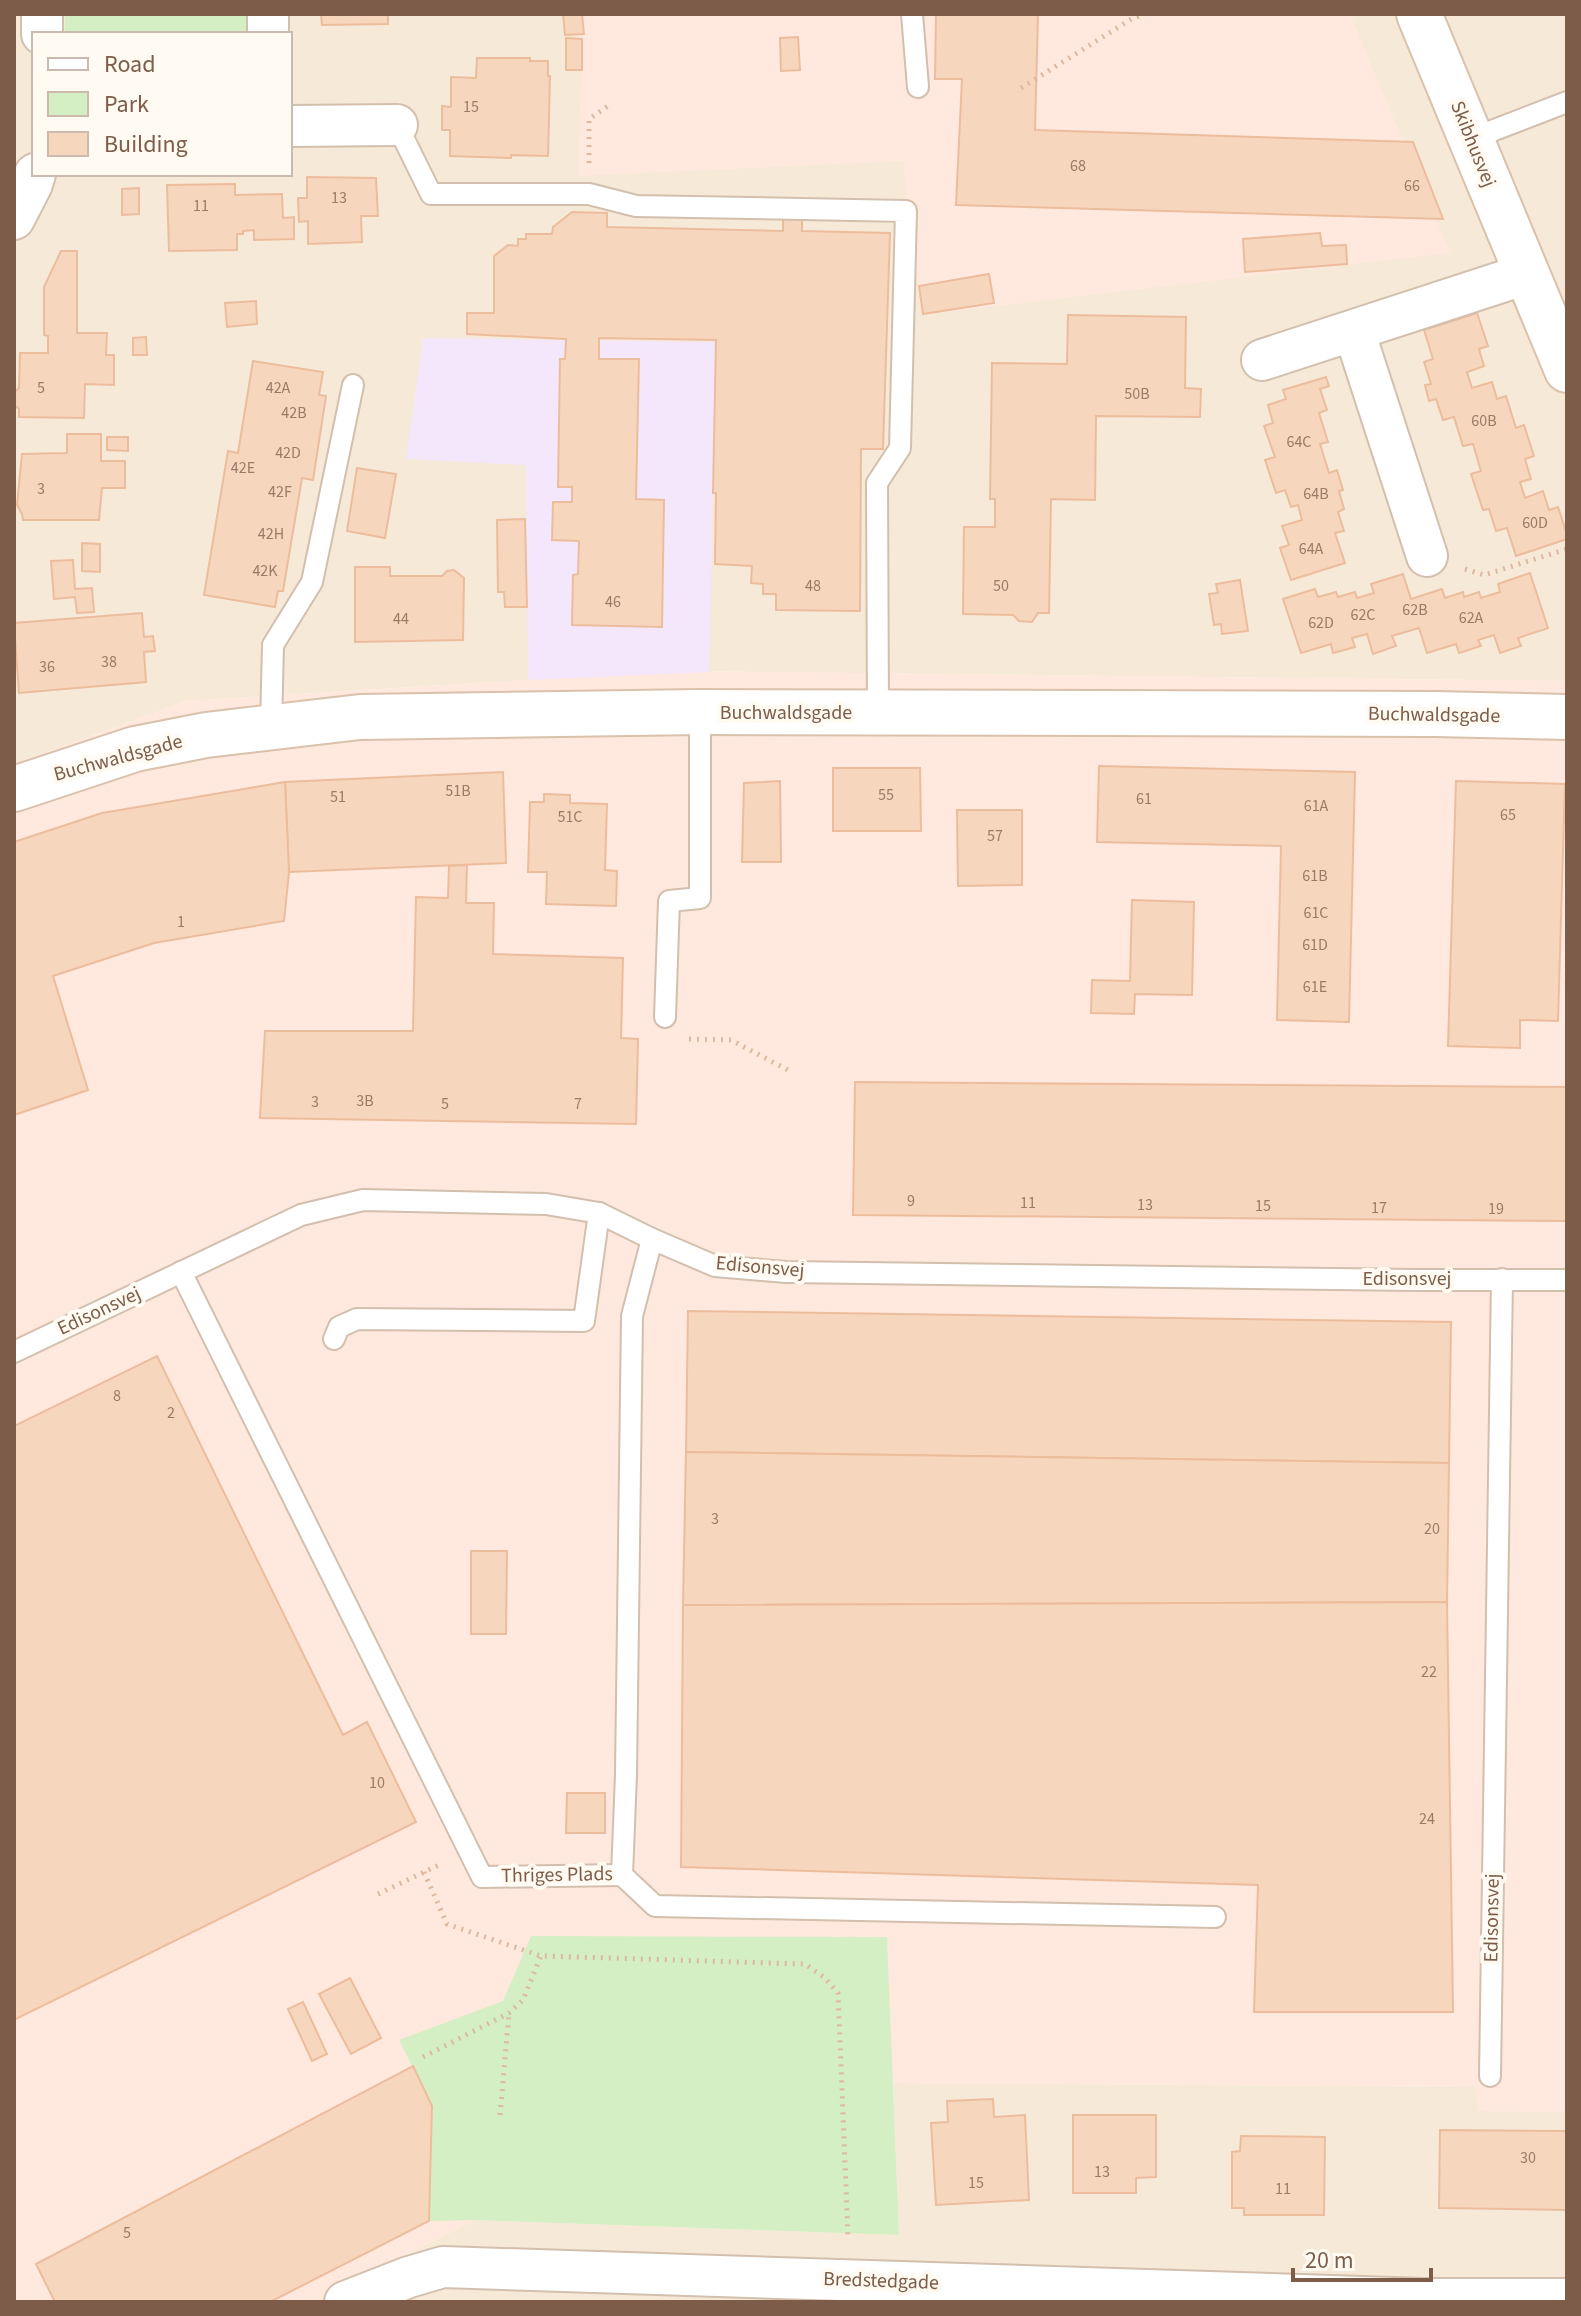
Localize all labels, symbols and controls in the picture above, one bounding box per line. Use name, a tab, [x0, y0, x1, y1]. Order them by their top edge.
legend	[32, 32, 292, 176]
text: Road	[104, 47, 156, 82]
text: Park	[104, 87, 149, 122]
house number: 15	[463, 96, 479, 118]
street label: Skibhusvej	[1443, 97, 1503, 191]
text: Building	[104, 127, 188, 162]
house number: 68	[1070, 155, 1086, 177]
house number: 66	[1404, 175, 1420, 197]
house number: 13	[331, 187, 347, 209]
house number: 11	[193, 195, 209, 217]
house number: 5	[37, 377, 45, 399]
house number: 42A	[266, 377, 291, 399]
house number: 50B	[1124, 383, 1150, 405]
house number: 42B	[281, 402, 307, 424]
house number: 60B	[1471, 410, 1497, 432]
house number: 64C	[1286, 431, 1312, 453]
house number: 42D	[275, 442, 301, 464]
house number: 42E	[231, 457, 255, 479]
house number: 3	[37, 478, 45, 500]
house number: 42F	[268, 481, 292, 503]
house number: 64B	[1303, 483, 1329, 505]
house number: 60D	[1522, 512, 1548, 534]
house number: 42H	[258, 523, 284, 545]
house number: 64A	[1299, 538, 1324, 560]
house number: 42K	[252, 560, 278, 582]
house number: 48	[805, 575, 821, 597]
house number: 50	[993, 575, 1009, 597]
house number: 46	[605, 591, 621, 613]
house number: 62B	[1402, 599, 1428, 621]
house number: 62C	[1350, 604, 1376, 626]
house number: 62A	[1459, 607, 1484, 629]
house number: 44	[393, 608, 409, 630]
house number: 62D	[1308, 612, 1334, 634]
house number: 38	[101, 651, 117, 673]
house number: 36	[39, 656, 55, 678]
street label: Buchwaldsgade	[720, 699, 852, 727]
street label: Buchwaldsgade	[1368, 700, 1500, 730]
street label: Buchwaldsgade	[50, 727, 186, 789]
house number: 51B	[445, 780, 471, 802]
house number: 55	[878, 784, 894, 806]
house number: 51	[330, 786, 346, 808]
house number: 61	[1136, 788, 1152, 810]
house number: 61A	[1304, 795, 1329, 817]
house number: 65	[1500, 804, 1516, 826]
house number: 51C	[557, 806, 583, 828]
house number: 57	[987, 825, 1003, 847]
house number: 61B	[1302, 865, 1328, 887]
house number: 61C	[1303, 902, 1329, 924]
house number: 1	[177, 911, 185, 933]
house number: 61D	[1302, 934, 1328, 956]
house number: 61E	[1303, 976, 1327, 998]
house number: 3B	[356, 1090, 374, 1112]
house number: 3	[311, 1091, 319, 1113]
house number: 5	[441, 1093, 449, 1115]
house number: 7	[574, 1093, 582, 1115]
house number: 9	[907, 1190, 915, 1212]
house number: 11	[1020, 1192, 1036, 1214]
house number: 13	[1137, 1194, 1153, 1216]
house number: 15	[1255, 1195, 1271, 1217]
house number: 17	[1371, 1197, 1387, 1219]
house number: 19	[1488, 1198, 1504, 1220]
street label: Edisonsvej	[714, 1249, 806, 1285]
street label: Edisonsvej	[1362, 1265, 1452, 1293]
street label: Edisonsvej	[53, 1279, 145, 1343]
house number: 8	[113, 1385, 121, 1407]
house number: 2	[167, 1402, 175, 1424]
house number: 3	[711, 1508, 719, 1530]
house number: 20	[1424, 1518, 1440, 1540]
house number: 22	[1421, 1661, 1437, 1683]
house number: 10	[369, 1772, 385, 1794]
house number: 24	[1419, 1808, 1435, 1830]
street label: Thriges Plads	[501, 1860, 613, 1890]
street label: Edisonsvej	[1477, 1873, 1507, 1963]
house number: 30	[1520, 2147, 1536, 2169]
house number: 13	[1094, 2161, 1110, 2183]
house number: 15	[968, 2172, 984, 2194]
house number: 11	[1275, 2178, 1291, 2200]
house number: 5	[123, 2222, 131, 2244]
scale bar	[1293, 2232, 1431, 2282]
text: 20 m	[1305, 2243, 1354, 2278]
street label: Bredstedgade	[823, 2265, 939, 2297]

